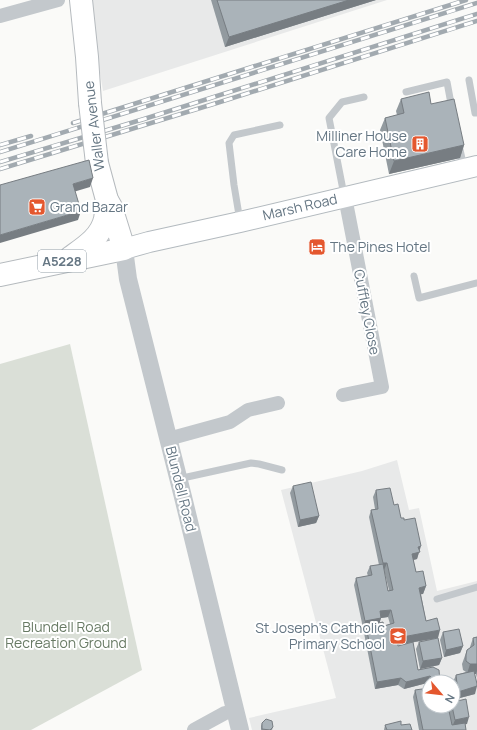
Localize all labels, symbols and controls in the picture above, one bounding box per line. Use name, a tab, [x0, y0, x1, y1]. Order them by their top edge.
street label: Waller Avenue	[79, 80, 108, 172]
place label: Milliner House Care Home	[316, 126, 407, 161]
building icon: Milliner House Care Home	[410, 134, 430, 154]
street label: Marsh Road	[261, 189, 339, 224]
supermarket icon: Grand Bazar	[27, 197, 47, 217]
place label: Grand Bazar	[50, 197, 128, 216]
hotel icon: The Pines Hotel	[307, 237, 327, 257]
place label: The Pines Hotel	[330, 237, 431, 256]
road number: A5228	[38, 250, 86, 272]
street label: Cuffley Close	[350, 268, 385, 356]
street label: Blundell Road	[162, 444, 201, 534]
park label: Blundell Road Recreation Ground	[5, 617, 127, 652]
place label: St Joseph's Catholic Primary School	[255, 618, 385, 653]
school or university icon: St Joseph's Catholic Primary School	[388, 626, 408, 646]
north arrow	[421, 674, 461, 714]
text: N	[442, 692, 459, 706]

